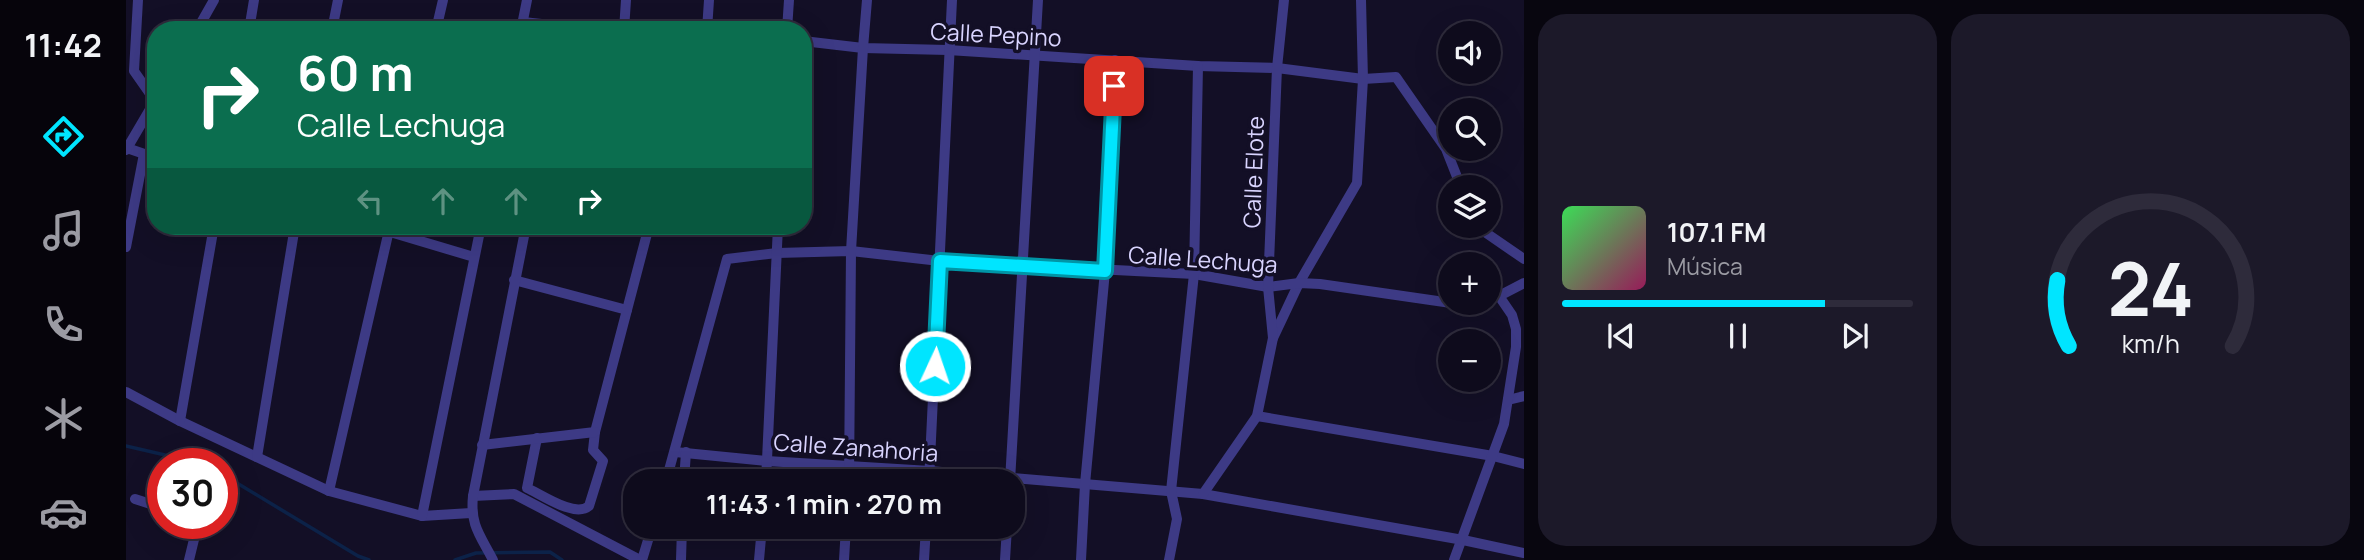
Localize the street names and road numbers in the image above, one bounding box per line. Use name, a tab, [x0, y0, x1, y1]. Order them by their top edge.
street label: Calle Pepino	[930, 15, 1062, 53]
street label: Calle Elote	[1235, 115, 1271, 229]
street label: Calle Lechuga	[1127, 238, 1279, 280]
street label: Calle Zanahoria	[773, 425, 939, 469]

